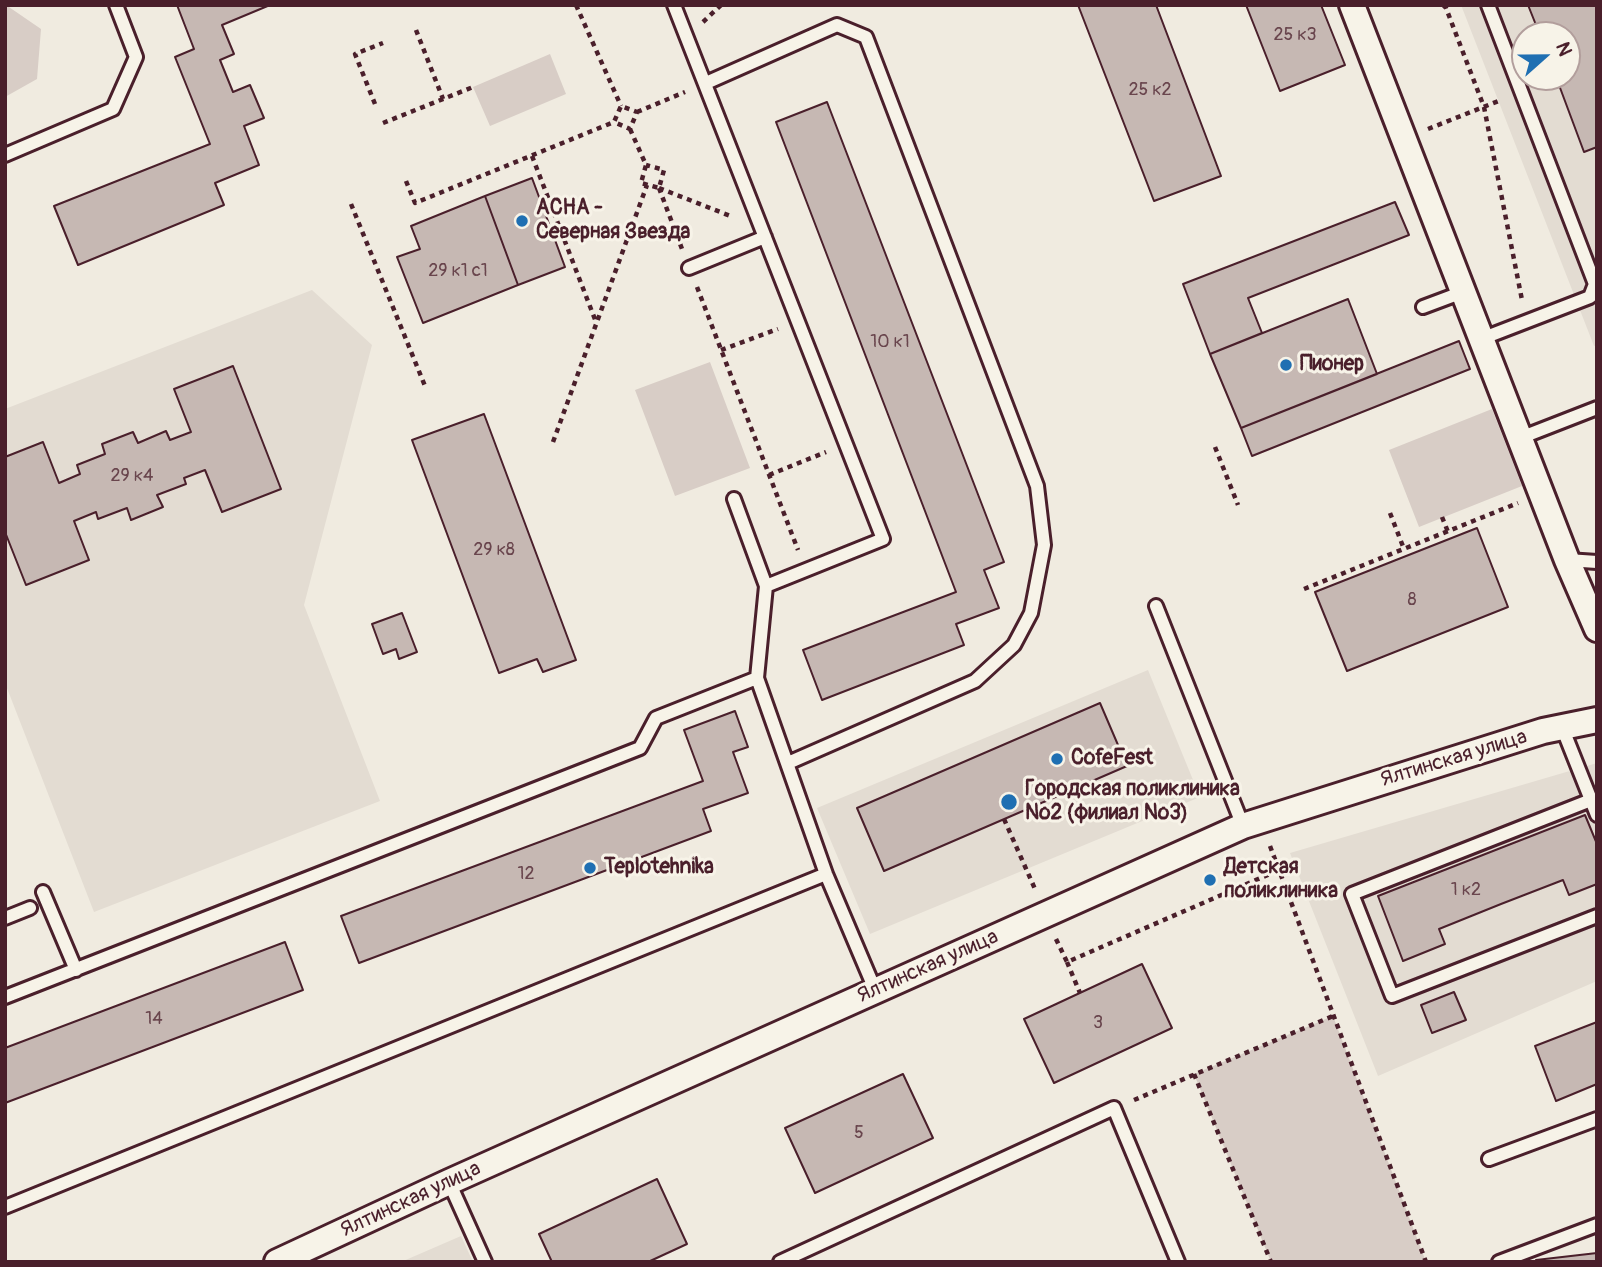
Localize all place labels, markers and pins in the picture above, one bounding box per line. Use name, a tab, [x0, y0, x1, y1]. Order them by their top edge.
place label: АСНА - Северная Звезда	[536, 196, 690, 246]
marker: АСНА - Северная Звезда	[514, 213, 530, 229]
place label: Пионер	[1300, 352, 1364, 378]
marker: Пионер	[1278, 357, 1294, 373]
place label: CofeFest	[1071, 746, 1153, 772]
marker: CofeFest	[1049, 751, 1065, 767]
place label: Городская поликлиника №2 (филиал №3)	[1025, 777, 1240, 827]
marker: Городская поликлиника №2 (филиал №3)	[999, 792, 1019, 812]
place label: Teplotehnika	[604, 855, 714, 881]
place label: Детская поликлиника	[1224, 855, 1338, 905]
marker: Teplotehnika	[582, 860, 598, 876]
marker: Детская поликлиника	[1202, 872, 1218, 888]

